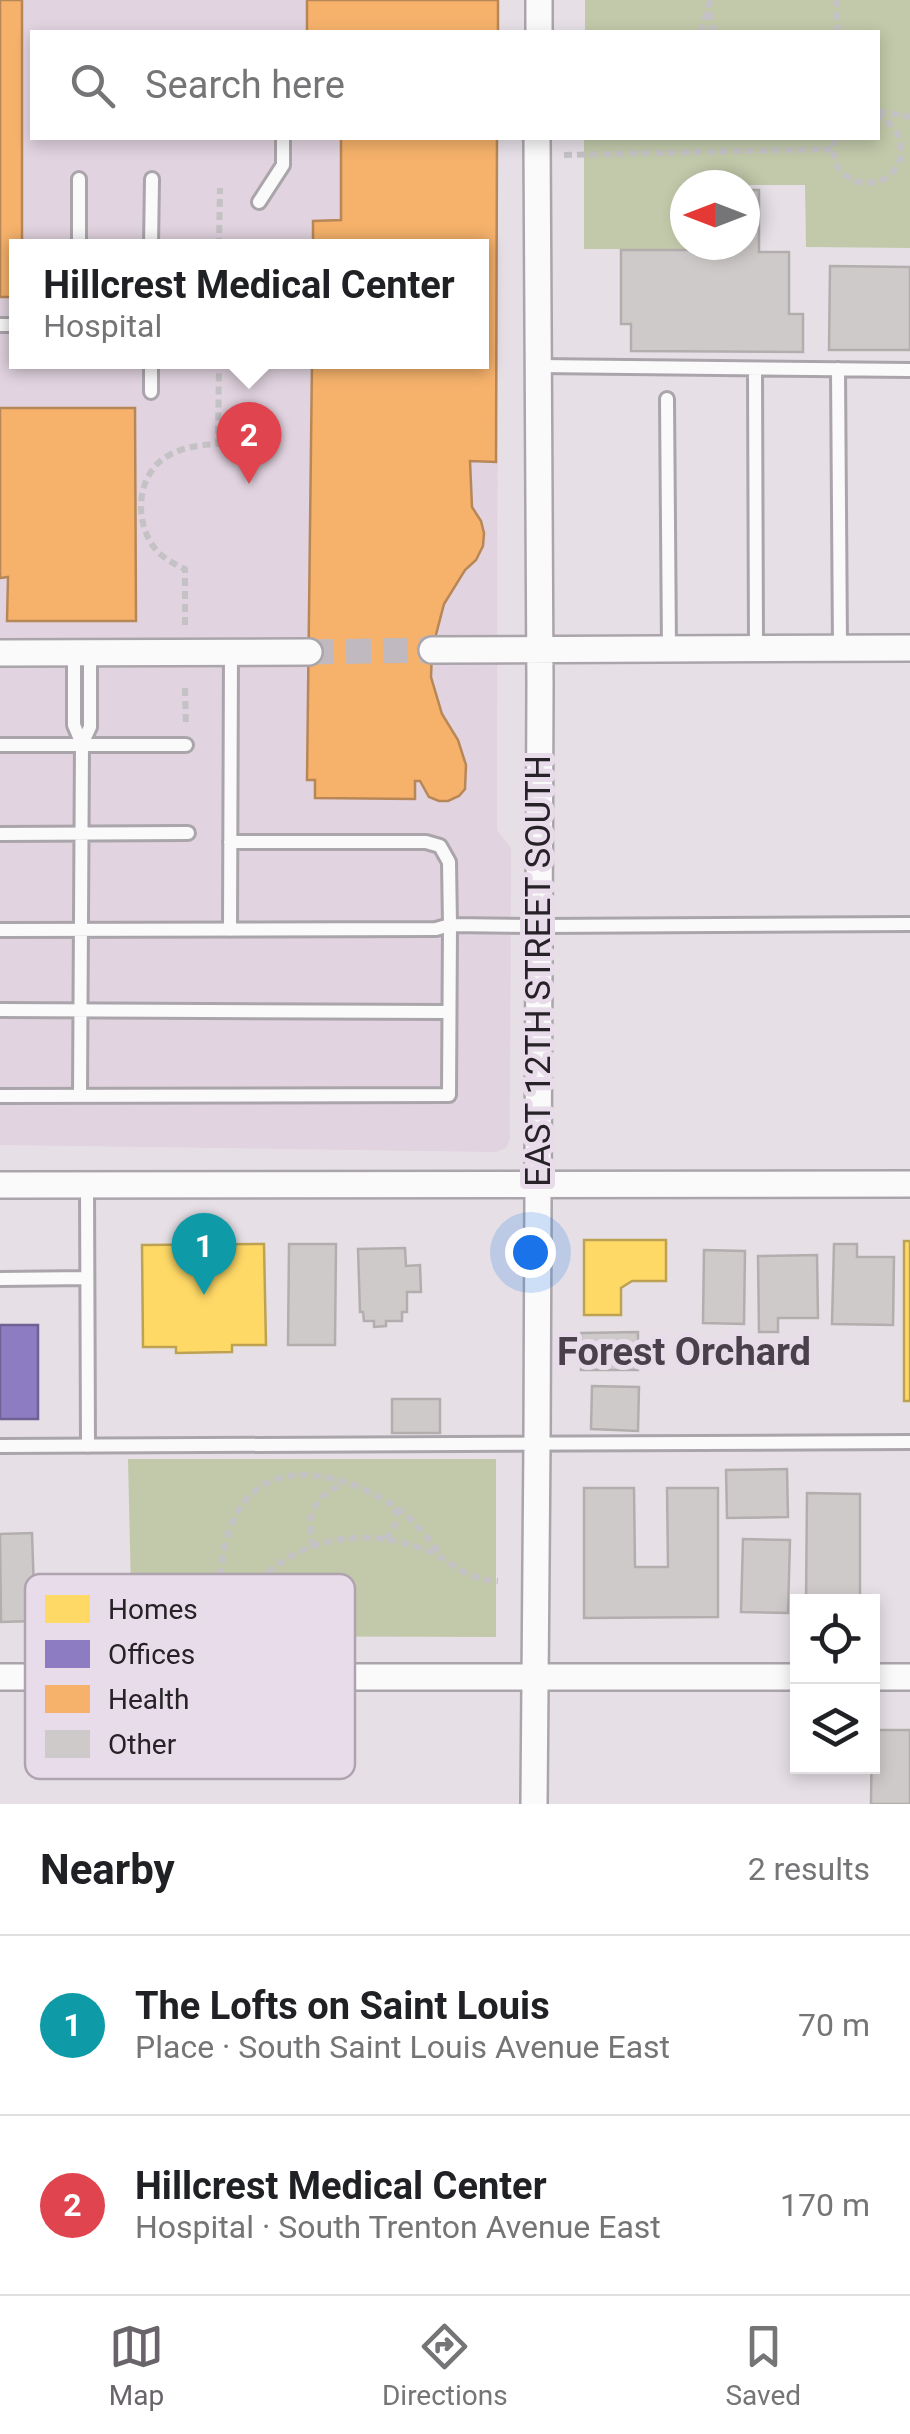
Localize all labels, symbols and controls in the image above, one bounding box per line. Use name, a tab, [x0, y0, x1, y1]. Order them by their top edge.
search box	[30, 30, 880, 140]
icon: search	[65, 58, 120, 113]
text: Search here	[145, 63, 345, 107]
north arrow	[670, 170, 760, 260]
popup	[9, 239, 489, 369]
text: Hillcrest Medical Center	[43, 263, 455, 307]
text: Hospital	[43, 307, 162, 345]
pin: 2	[216, 402, 282, 484]
street label: EAST 12TH STREET SOUTH	[518, 755, 559, 1187]
pin: 1	[172, 1212, 236, 1295]
your location	[505, 1227, 556, 1278]
district label: Forest Orchard	[557, 1330, 811, 1374]
legend	[25, 1574, 355, 1779]
text: Homes	[108, 1593, 198, 1626]
map controls	[790, 1594, 880, 1774]
button: locate	[790, 1594, 880, 1684]
text: Offices	[108, 1638, 195, 1671]
text: Health	[108, 1683, 189, 1716]
button: layers	[790, 1684, 880, 1774]
text: Other	[108, 1728, 177, 1761]
text: Nearby	[40, 1845, 175, 1894]
text: 2 results	[748, 1850, 870, 1888]
text: The Lofts on Saint Louis	[135, 1984, 550, 2028]
text: 1	[63, 2006, 82, 2044]
text: 70 m	[798, 2006, 870, 2044]
text: Place · South Saint Louis Avenue East	[135, 2028, 670, 2066]
text: Hillcrest Medical Center	[135, 2164, 547, 2208]
text: 2	[63, 2186, 82, 2224]
text: 170 m	[780, 2186, 870, 2224]
text: Hospital · South Trenton Avenue East	[135, 2208, 661, 2246]
tab: Map	[109, 2319, 164, 2412]
tab: Directions	[382, 2319, 508, 2412]
tab: Saved	[725, 2319, 801, 2412]

